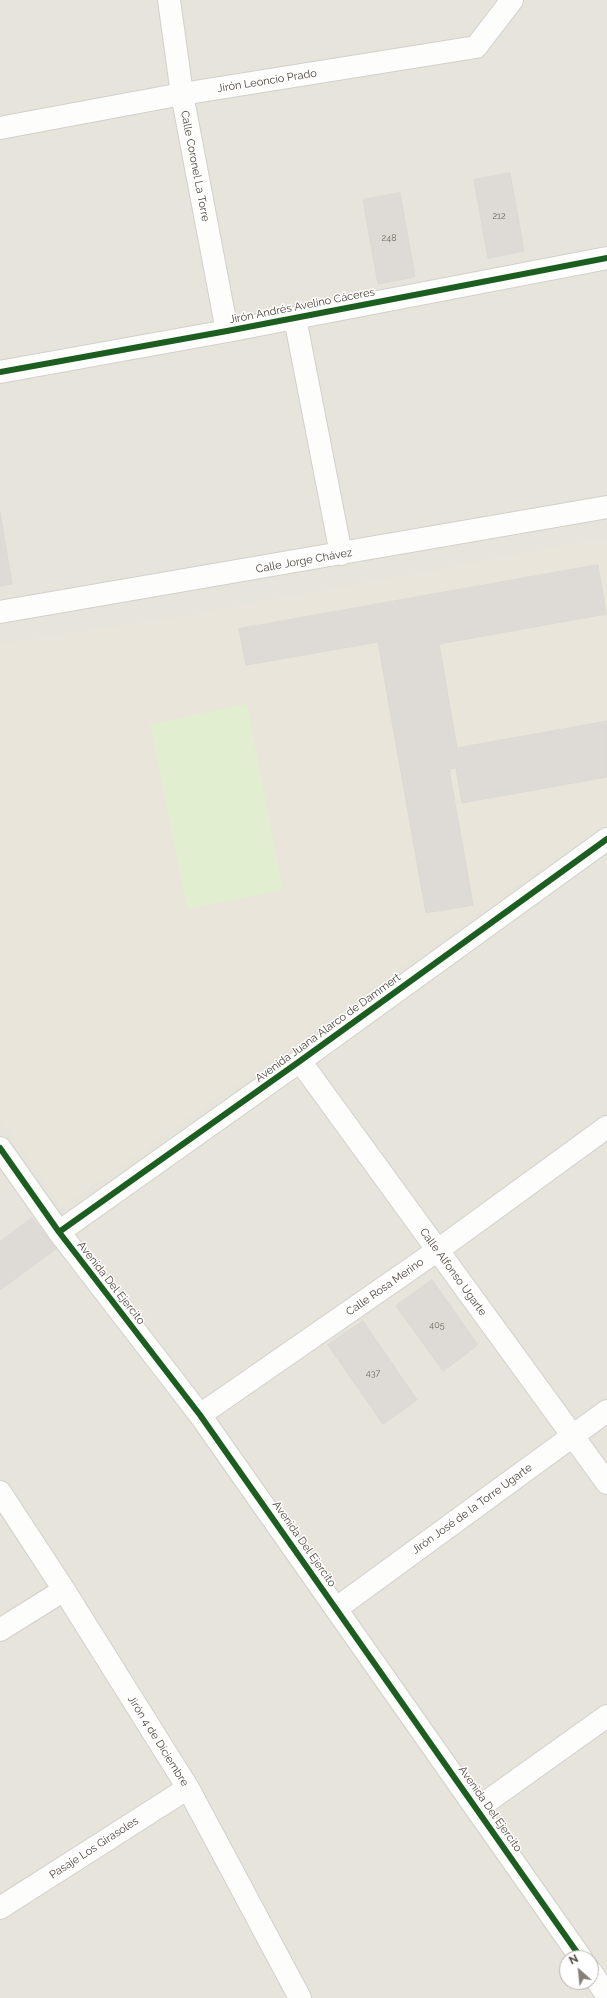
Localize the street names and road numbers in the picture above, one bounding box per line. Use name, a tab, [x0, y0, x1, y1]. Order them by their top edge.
street label: Jirón Leoncio Prado	[216, 67, 318, 95]
street label: Calle Coronel La Torre	[178, 109, 212, 223]
street label: Jirón Andrés Avelino Cáceres	[228, 285, 376, 327]
street label: Calle Jorge Chávez	[255, 546, 353, 576]
street label: Avenida Juana Alarco de Dammert	[253, 971, 403, 1085]
street label: Calle Alfonso Ugarte	[417, 1226, 489, 1318]
street label: Avenida Del Ejercito	[75, 1239, 147, 1327]
street label: Calle Rosa Merino	[344, 1255, 426, 1319]
street label: Jirón José de la Torre Ugarte	[409, 1461, 535, 1557]
street label: Avenida Del Ejercito	[269, 1499, 339, 1589]
street label: Jirón 4 de Diciembre	[125, 1693, 191, 1789]
street label: Avenida Del Ejercito	[455, 1764, 525, 1854]
street label: Pasaje Los Girasoles	[47, 1814, 141, 1882]

